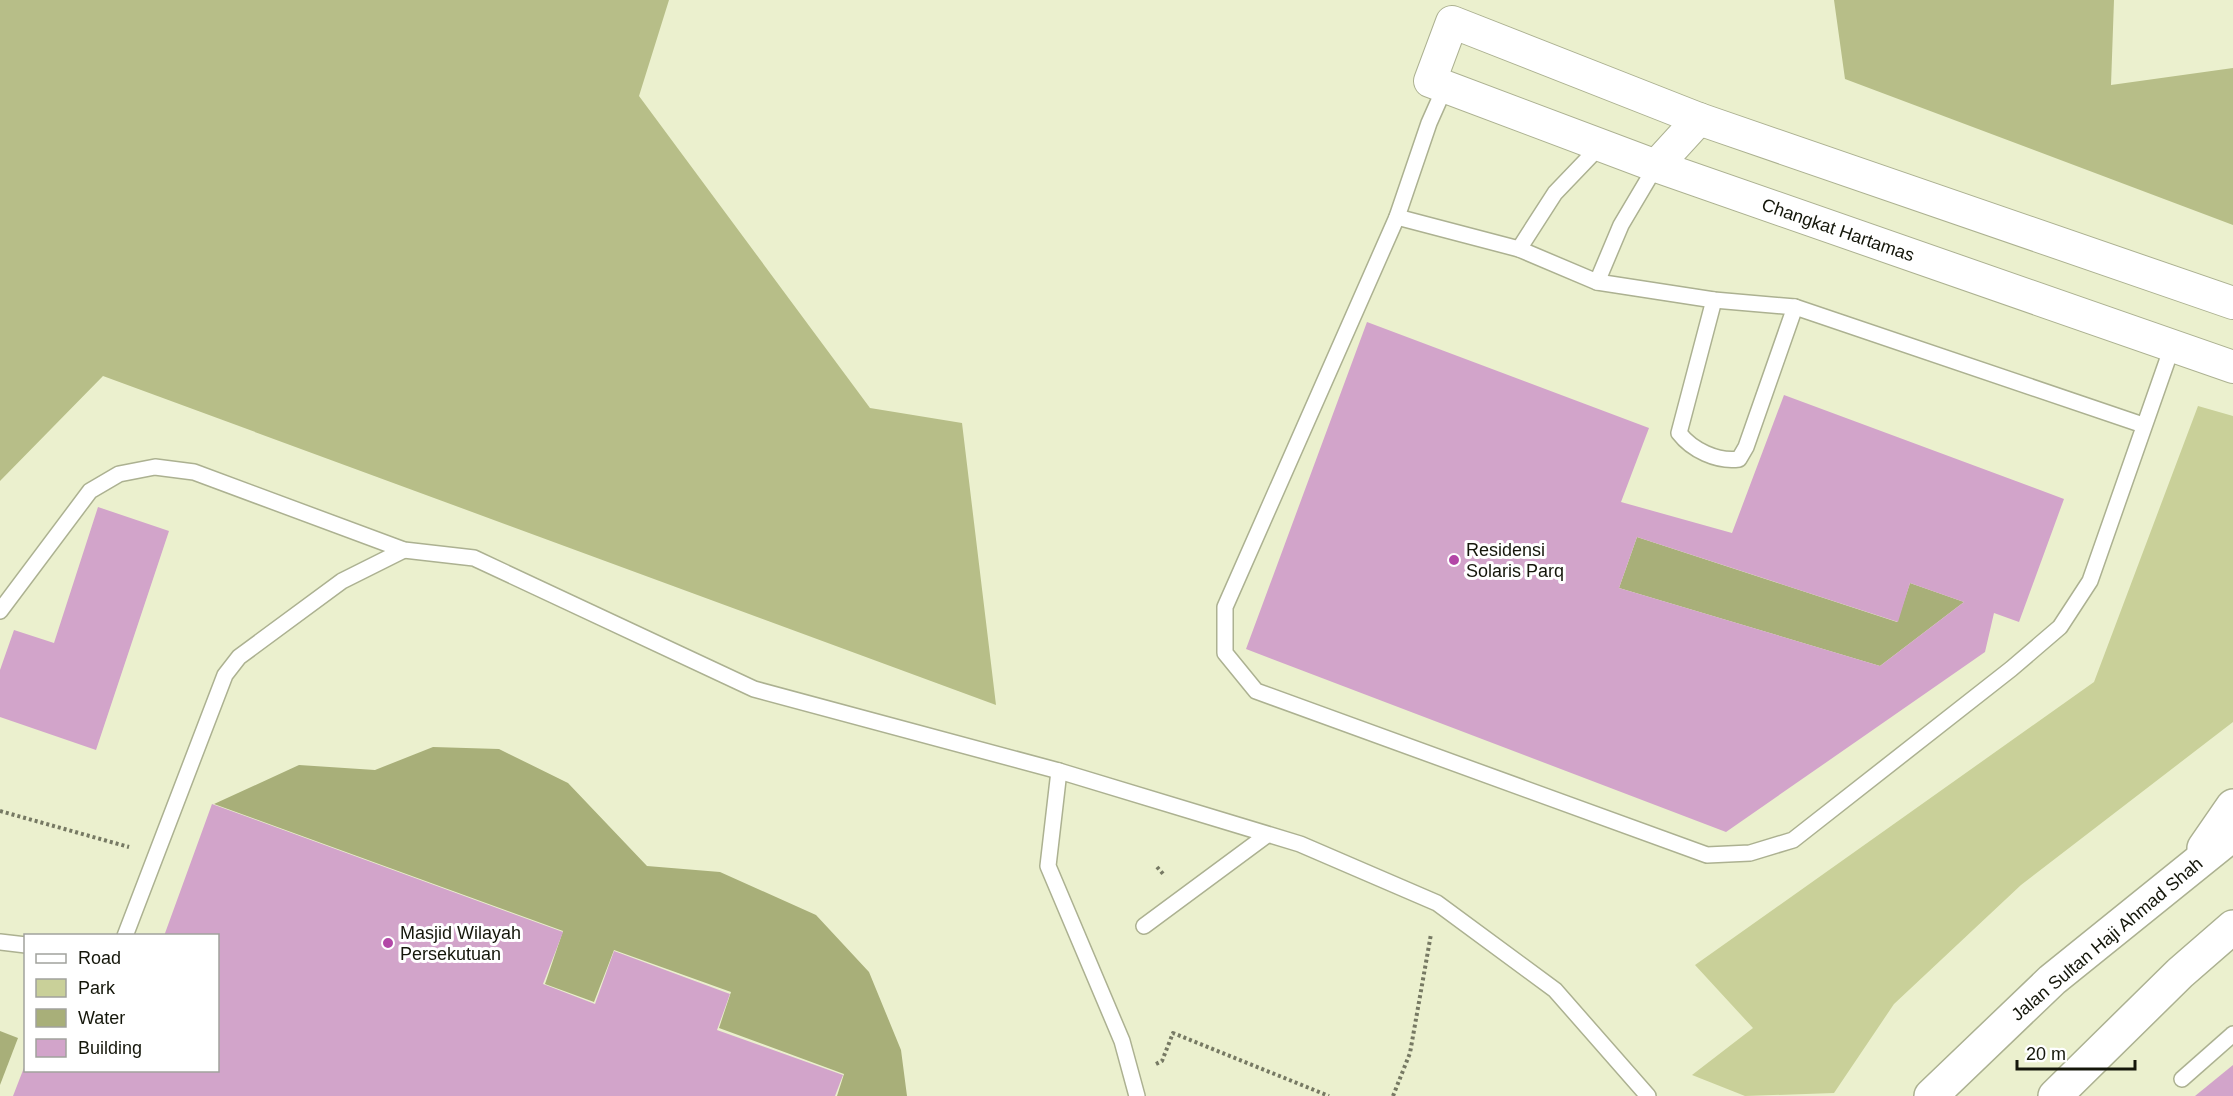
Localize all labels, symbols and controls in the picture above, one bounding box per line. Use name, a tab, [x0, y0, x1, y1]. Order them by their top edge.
street label: Changkat Hartamas	[1759, 194, 1917, 266]
place label: Residensi Solaris Parq	[1466, 540, 1564, 581]
marker: Residensi Solaris Parq	[1447, 553, 1461, 567]
street label: Jalan Sultan Haji Ahmad Shah	[2007, 853, 2207, 1025]
place label: Masjid Wilayah Persekutuan	[400, 923, 521, 964]
legend	[24, 934, 219, 1072]
marker: Masjid Wilayah Persekutuan	[381, 936, 395, 950]
text: Road	[78, 948, 121, 968]
text: Park	[78, 978, 116, 998]
text: Water	[78, 1008, 125, 1028]
scale bar	[2017, 1033, 2136, 1071]
text: Building	[78, 1038, 142, 1058]
text: 20 m	[2026, 1044, 2066, 1064]

